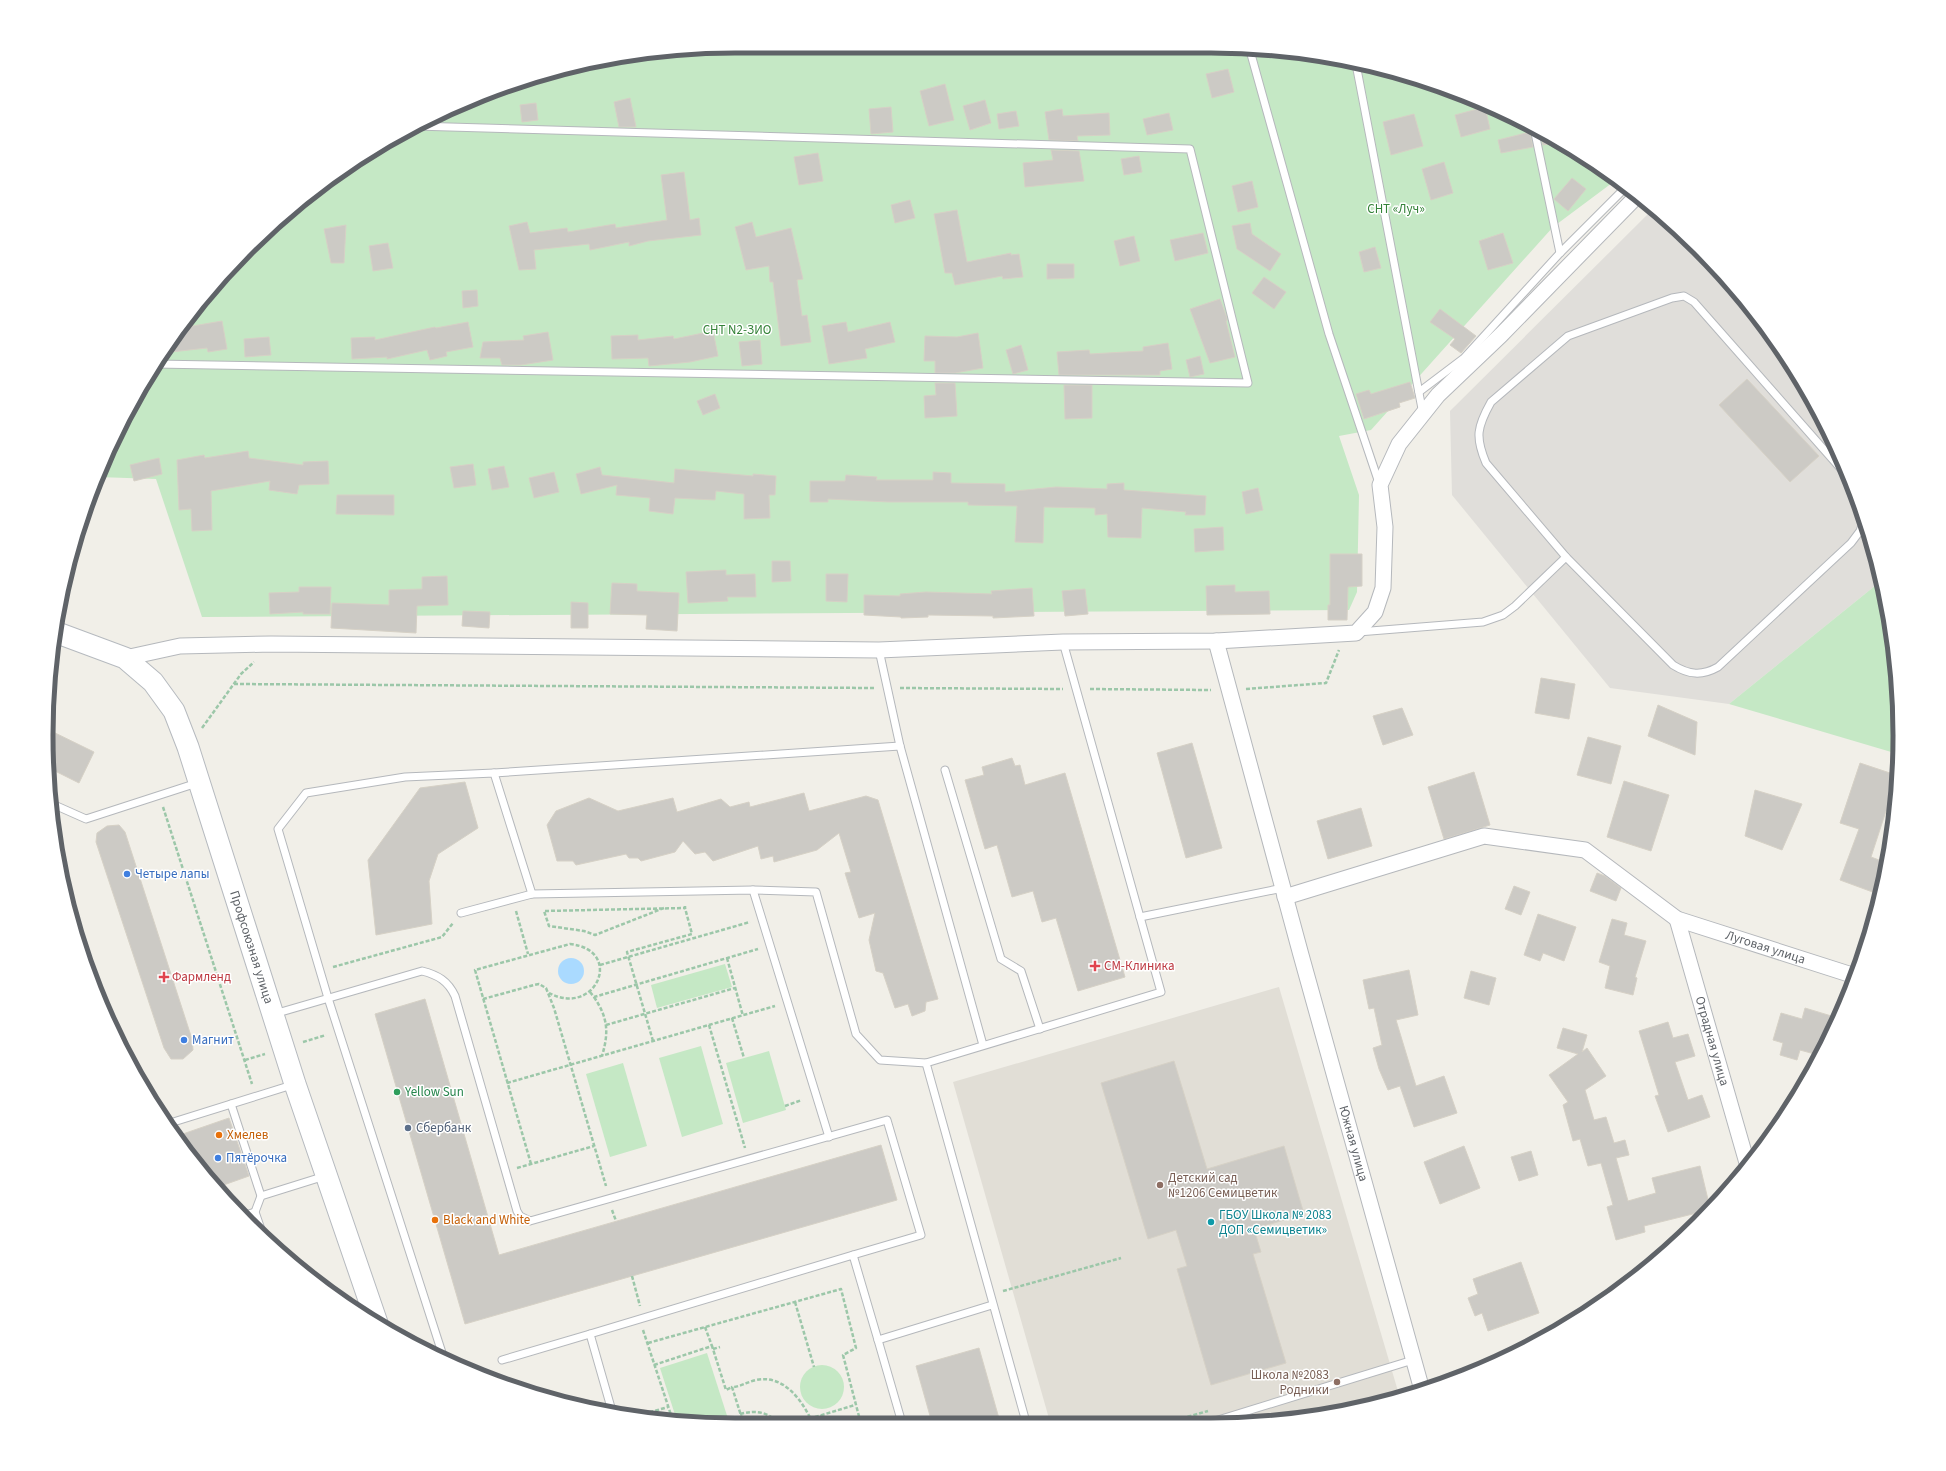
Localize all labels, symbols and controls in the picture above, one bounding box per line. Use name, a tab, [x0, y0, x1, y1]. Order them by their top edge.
park label: СНТ «Луч»	[1367, 200, 1425, 218]
park label: СНТ N2-ЗИО	[703, 321, 771, 339]
place label: Четыре лапы	[135, 865, 210, 883]
marker: Четыре лапы	[122, 869, 132, 879]
street label: Профсоюзная улица	[225, 888, 278, 1006]
street label: Луговая улица	[1723, 926, 1808, 969]
place label: СМ-Клиника	[1104, 957, 1174, 975]
marker: СМ-Клиника	[1089, 960, 1101, 972]
place label: Фармленд	[172, 968, 231, 986]
marker: Фармленд	[159, 972, 169, 982]
street label: Отрадная улица	[1691, 994, 1733, 1088]
place label: Магнит	[192, 1031, 234, 1049]
marker: Магнит	[179, 1035, 189, 1045]
place label: Yellow Sun	[404, 1083, 464, 1101]
marker: Yellow Sun	[392, 1087, 402, 1097]
street label: Южная улица	[1334, 1104, 1373, 1184]
place label: Сбербанк	[416, 1119, 472, 1137]
marker: Сбербанк	[403, 1123, 413, 1133]
place label: Хмелев	[227, 1126, 269, 1144]
marker: Хмелев	[214, 1130, 224, 1140]
place label: Пятёрочка	[226, 1149, 287, 1167]
marker: Пятёрочка	[213, 1153, 223, 1163]
place label: Детский сад №1206 Семицветик	[1168, 1169, 1278, 1202]
marker: Детский сад №1206 Семицветик	[1155, 1180, 1165, 1190]
place label: ГБОУ Школа № 2083 ДОП «Семицветик»	[1219, 1206, 1332, 1239]
place label: Black and White	[443, 1211, 530, 1229]
marker: Black and White	[430, 1215, 440, 1225]
marker: ГБОУ Школа № 2083 ДОП «Семицветик»	[1206, 1217, 1216, 1227]
place label: Школа №2083 Родники	[1251, 1366, 1329, 1399]
marker: Школа №2083 Родники	[1332, 1377, 1342, 1387]

